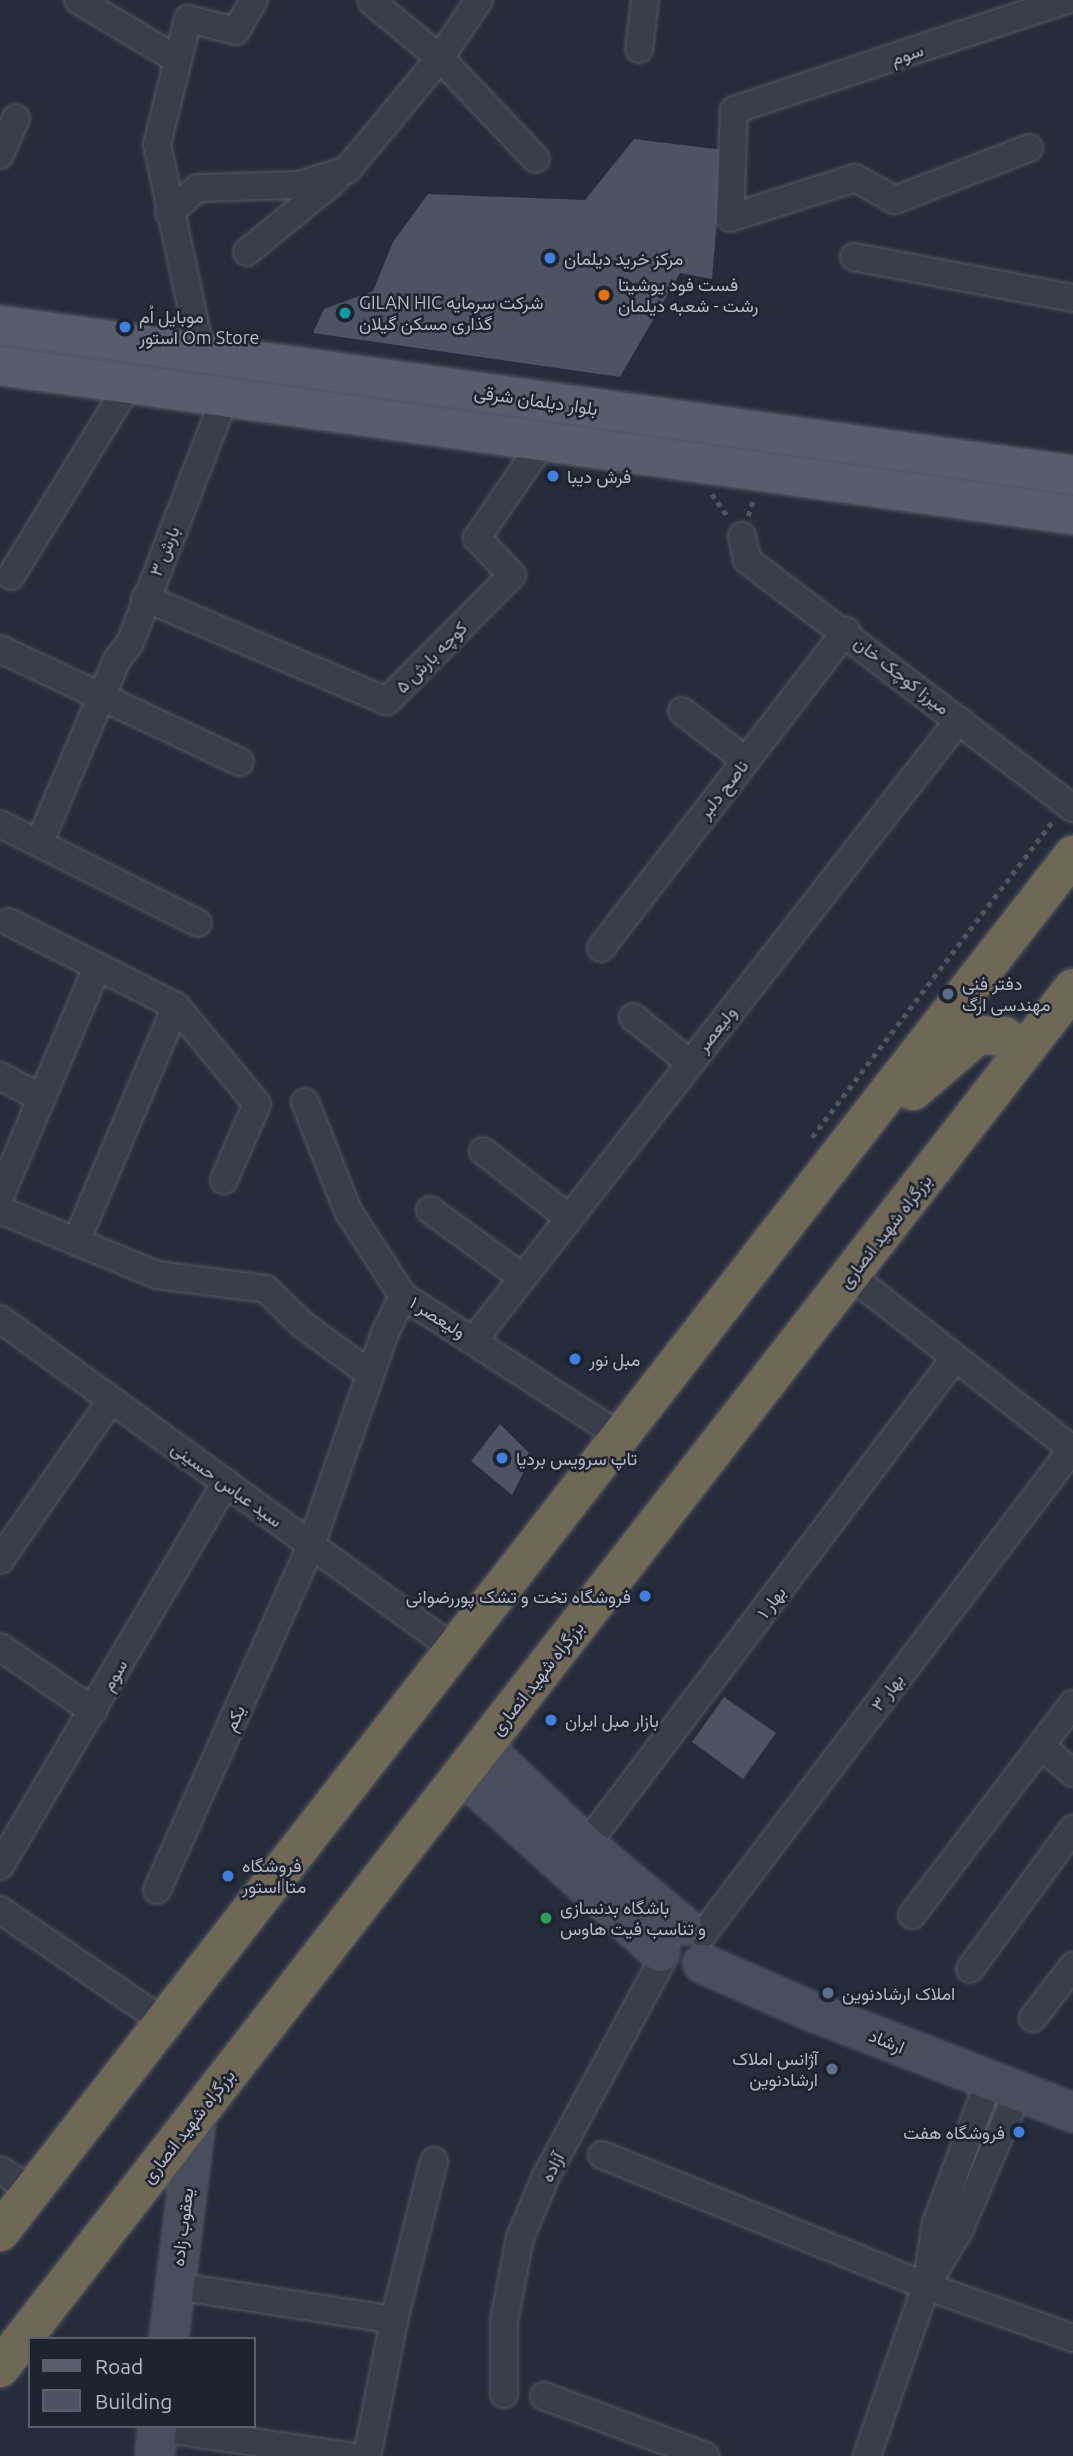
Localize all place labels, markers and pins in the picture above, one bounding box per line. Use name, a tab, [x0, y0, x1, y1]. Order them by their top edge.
place label: مرکز خرید دیلمان	[564, 247, 683, 269]
marker: مرکز خرید دیلمان	[542, 250, 558, 266]
place label: فست فود یوشیتا رشت - شعبه دیلمان	[618, 274, 758, 316]
marker: فست فود یوشیتا رشت - شعبه دیلمان	[596, 287, 612, 303]
place label: GILAN HIC شرکت سرمایه گذاری مسکن گیلان	[359, 292, 543, 334]
marker: GILAN HIC شرکت سرمایه گذاری مسکن گیلان	[337, 305, 353, 321]
place label: موبایل اُم استور Om Store	[139, 306, 259, 348]
marker: موبایل اُم استور Om Store	[117, 319, 133, 335]
place label: فرش دیبا	[567, 465, 631, 487]
marker: فرش دیبا	[545, 468, 561, 484]
place label: دفتر فنی مهندسی ارگ	[962, 973, 1051, 1016]
marker: دفتر فنی مهندسی ارگ	[940, 986, 956, 1002]
place label: مبل نور	[589, 1348, 640, 1370]
marker: مبل نور	[567, 1351, 583, 1367]
place label: تاپ سرویس بردیا	[516, 1447, 637, 1469]
marker: تاپ سرویس بردیا	[494, 1450, 510, 1466]
place label: فروشگاه تخت و تشک پوررضوانی	[406, 1585, 631, 1607]
marker: فروشگاه تخت و تشک پوررضوانی	[637, 1588, 653, 1604]
place label: بازار مبل ایران	[565, 1709, 659, 1731]
marker: بازار مبل ایران	[543, 1712, 559, 1728]
place label: فروشگاه متا استور	[242, 1855, 306, 1898]
marker: فروشگاه متا استور	[220, 1868, 236, 1884]
place label: باشگاه بدنسازی و تناسب فیت هاوس	[560, 1897, 706, 1940]
marker: باشگاه بدنسازی و تناسب فیت هاوس	[538, 1910, 554, 1926]
place label: املاک ارشادنوین	[842, 1982, 955, 2004]
marker: املاک ارشادنوین	[820, 1985, 836, 2001]
place label: آژانس املاک ارشادنوین	[732, 2048, 818, 2090]
marker: آژانس املاک ارشادنوین	[824, 2061, 840, 2077]
place label: فروشگاه هفت	[903, 2121, 1005, 2143]
marker: فروشگاه هفت	[1011, 2124, 1027, 2140]

